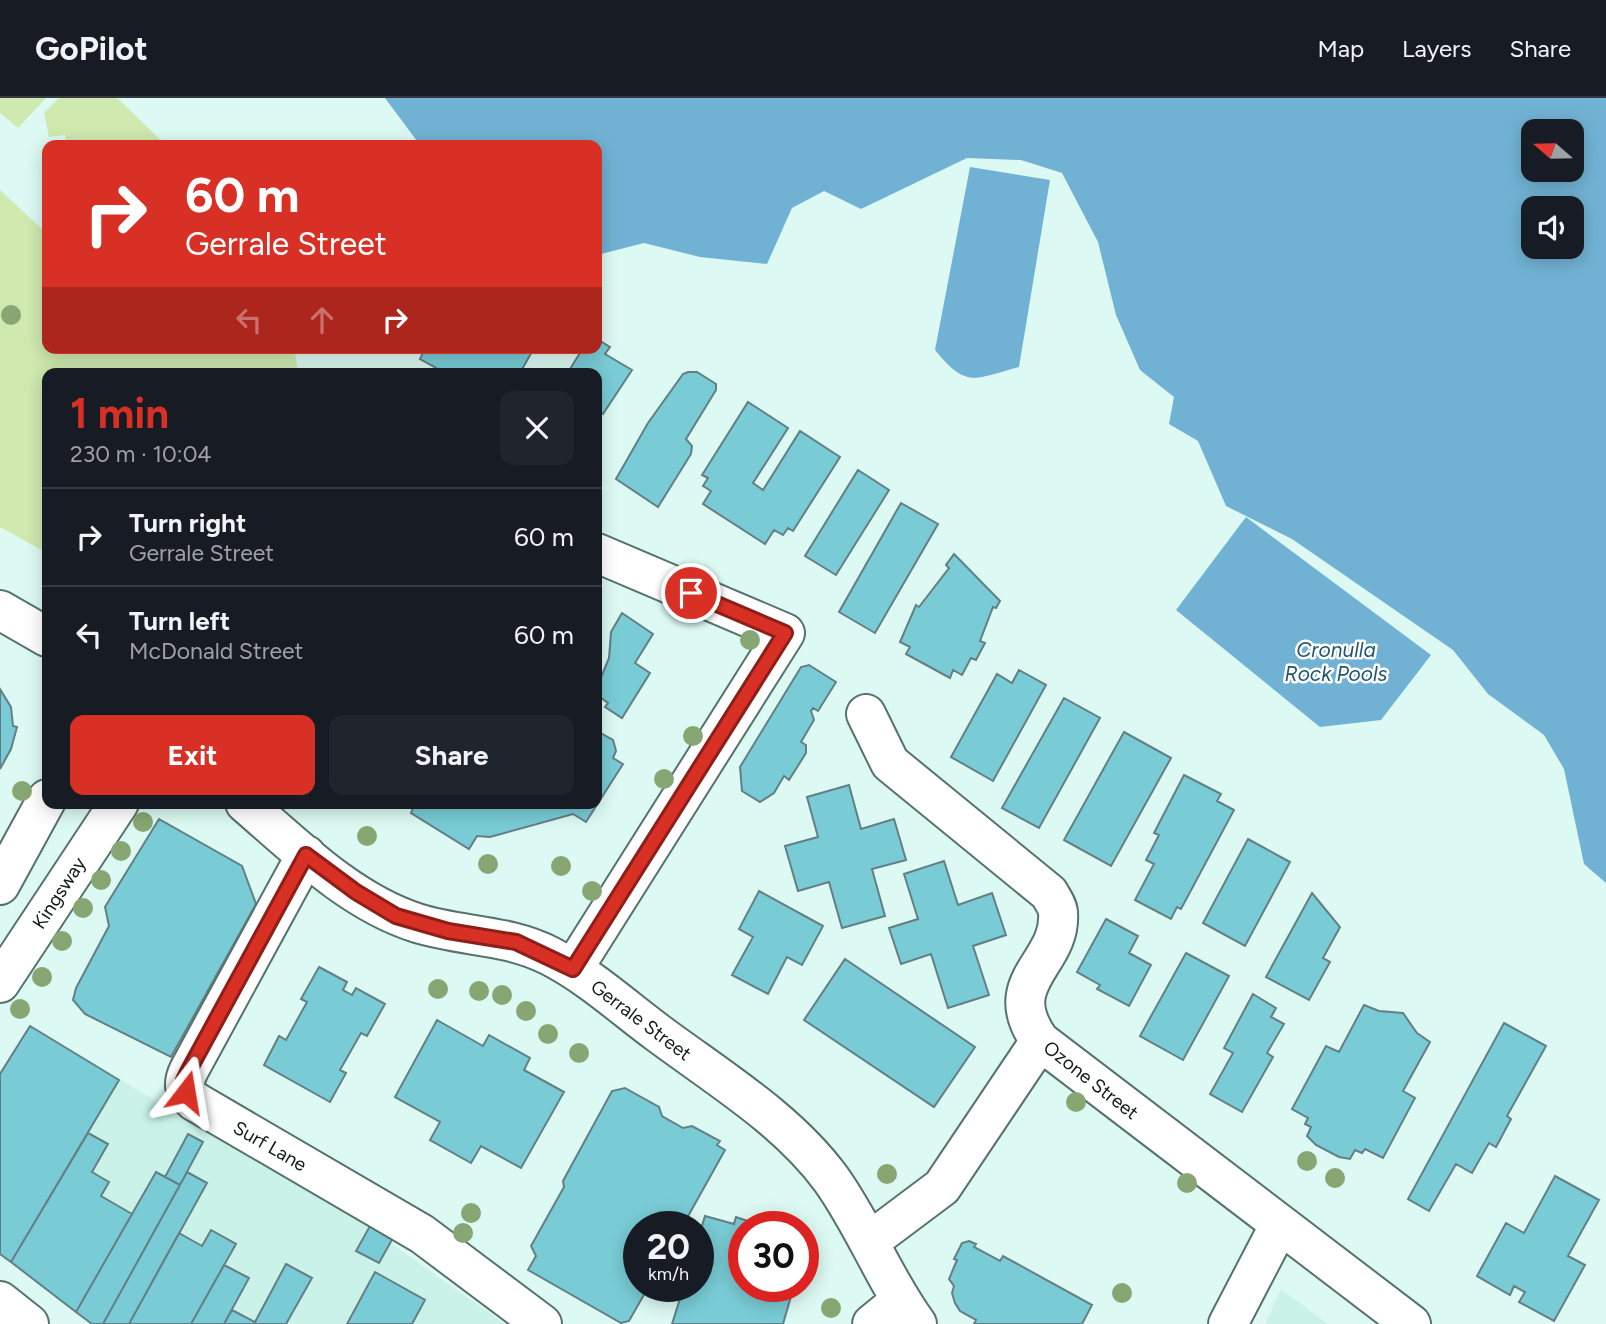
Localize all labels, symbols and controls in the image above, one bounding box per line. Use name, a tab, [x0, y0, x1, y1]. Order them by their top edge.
text: GoPilot	[35, 29, 148, 68]
text: Map	[1317, 34, 1364, 63]
text: Layers	[1402, 34, 1471, 63]
text: Share	[1509, 34, 1571, 63]
north arrow	[1521, 119, 1584, 182]
map controls	[1521, 119, 1584, 259]
text: 60 m	[185, 165, 300, 224]
icon: right	[70, 168, 161, 259]
button: sound	[1521, 196, 1584, 259]
text: Gerrale Street	[185, 225, 387, 263]
icon: left	[230, 301, 268, 339]
icon: ahead	[303, 301, 341, 339]
icon: right	[376, 301, 414, 339]
text: 1 min	[70, 388, 169, 439]
button: close	[500, 391, 574, 465]
text: 230 m · 10:04	[70, 440, 212, 468]
text: Turn right	[129, 507, 246, 539]
icon: right	[70, 518, 108, 556]
text: 60 m	[514, 521, 574, 553]
text: Gerrale Street	[129, 539, 274, 567]
pin	[661, 563, 721, 623]
icon: arrive	[672, 574, 710, 612]
text: Turn left	[129, 605, 230, 637]
icon: left	[70, 616, 108, 654]
text: 60 m	[514, 619, 574, 651]
text: McDonald Street	[129, 637, 303, 665]
water label: Cronulla Rock Pools	[1284, 637, 1388, 686]
button: Exit	[70, 715, 315, 795]
button: Share	[329, 715, 574, 795]
street label: Kingsway	[27, 853, 91, 933]
street label: Gerrale Street	[586, 975, 696, 1065]
street label: Ozone Street	[1039, 1036, 1143, 1124]
position arrow	[149, 1055, 223, 1129]
street label: Surf Lane	[229, 1116, 311, 1176]
speed limit sign: 30	[728, 1211, 819, 1302]
text: 20	[647, 1226, 690, 1268]
text: km/h	[648, 1263, 689, 1285]

